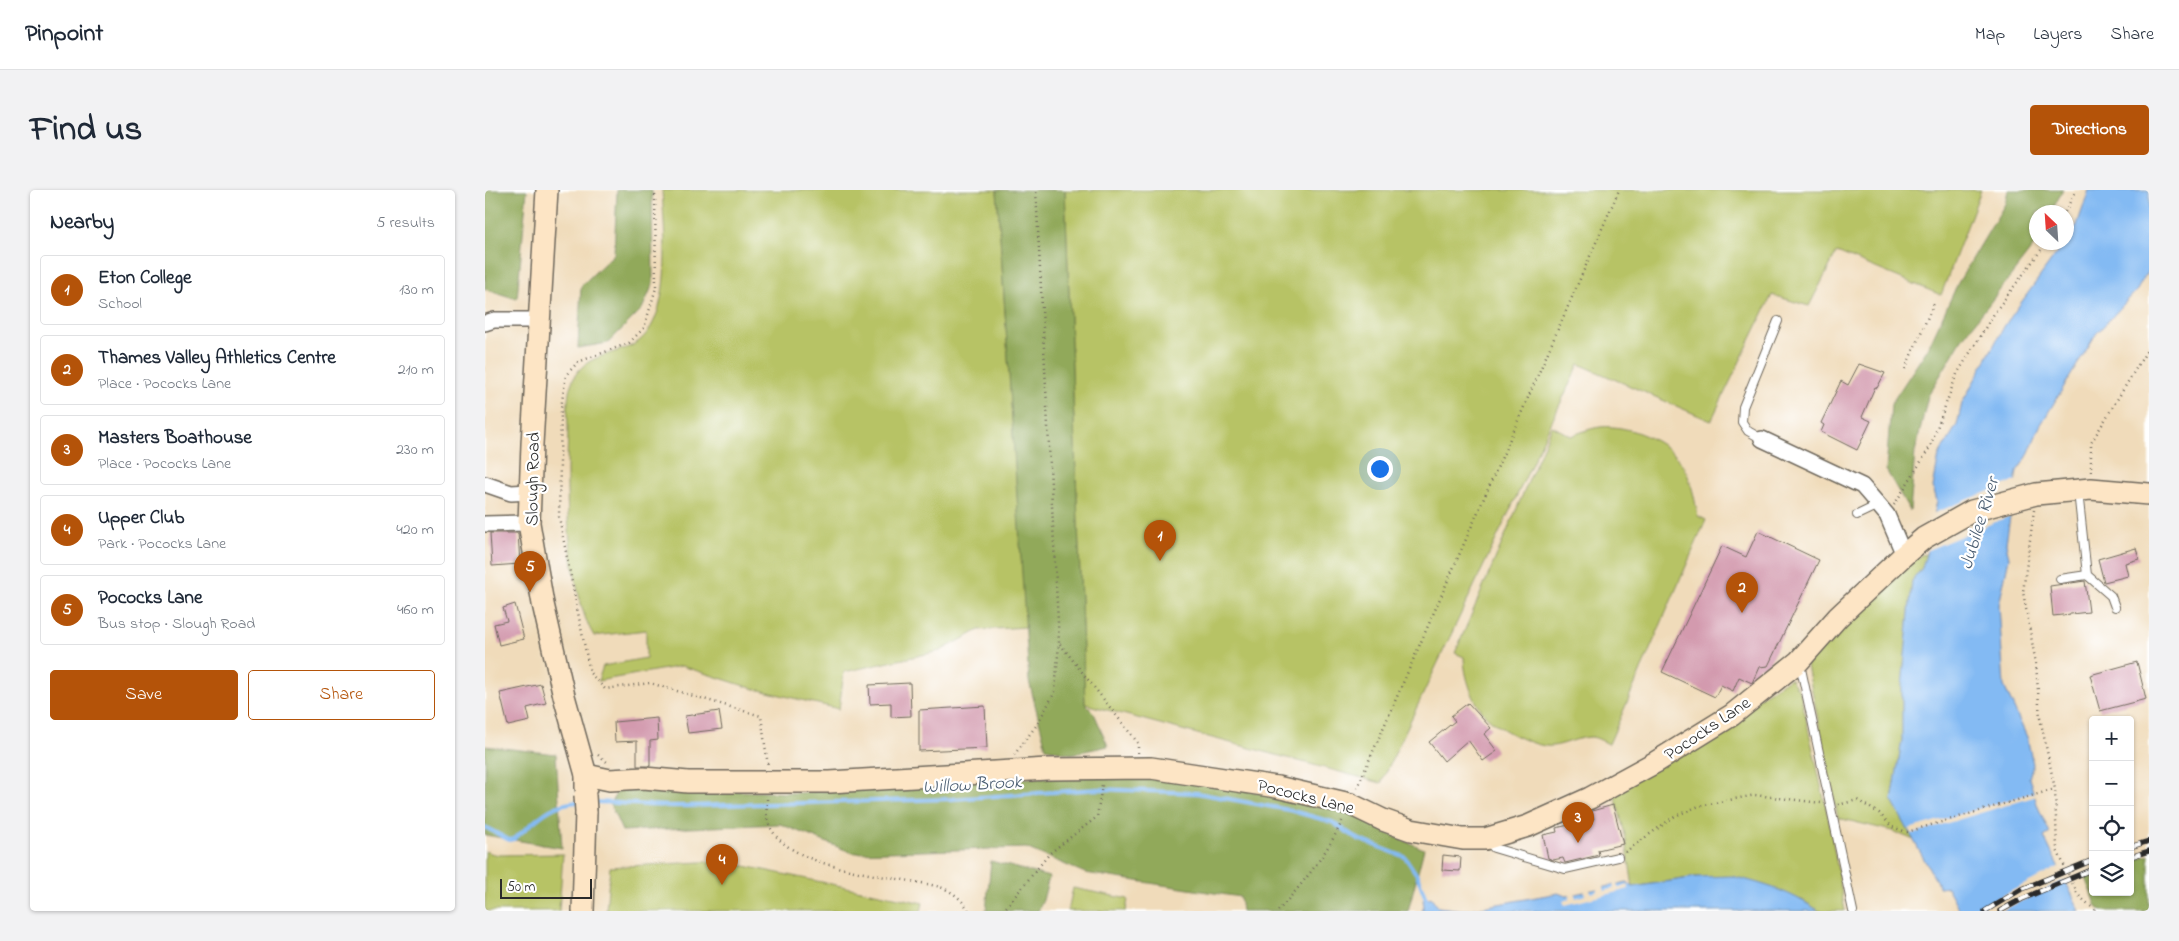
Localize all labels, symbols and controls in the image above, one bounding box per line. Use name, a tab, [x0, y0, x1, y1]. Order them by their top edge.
text: Pinpoint	[25, 17, 103, 52]
text: Map	[1975, 22, 2005, 48]
text: Layers	[2033, 22, 2083, 48]
text: Share	[2111, 22, 2154, 48]
text: Find us	[30, 105, 142, 156]
button: Directions	[2030, 105, 2149, 155]
north arrow	[2029, 205, 2074, 250]
text: Nearby	[50, 208, 114, 238]
text: 5 results	[376, 211, 435, 235]
text: Eton College	[98, 265, 192, 292]
text: 1	[64, 278, 70, 302]
text: 130 m	[399, 278, 434, 302]
text: School	[98, 292, 142, 316]
text: Thames Valley Athletics Centre	[98, 345, 336, 372]
text: 2	[63, 358, 71, 382]
text: 210 m	[398, 358, 434, 382]
text: Place · Pococks Lane	[98, 372, 231, 396]
text: Masters Boathouse	[98, 425, 252, 452]
street label: Slough Road	[520, 432, 549, 526]
text: 3	[64, 438, 70, 462]
text: 230 m	[396, 438, 434, 462]
text: Place · Pococks Lane	[98, 452, 231, 476]
your location	[1367, 456, 1393, 482]
water label: Jubilee River	[1954, 472, 2008, 573]
text: Upper Club	[98, 505, 184, 532]
text: 4	[64, 518, 70, 542]
text: 420 m	[396, 518, 434, 542]
pin: 1	[1144, 520, 1176, 561]
text: Park · Pococks Lane	[98, 532, 226, 556]
pin: 5	[514, 551, 546, 592]
pin: 2	[1726, 572, 1758, 613]
text: Pococks Lane	[98, 585, 202, 612]
text: 5	[62, 598, 72, 622]
text: 460 m	[397, 598, 434, 622]
text: Bus stop · Slough Road	[98, 612, 255, 636]
button: Save	[50, 670, 238, 720]
button: Share	[248, 670, 435, 720]
street label: Pococks Lane	[1660, 691, 1757, 768]
map controls	[2089, 716, 2134, 896]
button: +	[2089, 716, 2134, 761]
button: −	[2089, 761, 2134, 806]
water label: Willow Brook	[922, 769, 1023, 802]
street label: Pococks Lane	[1254, 773, 1358, 823]
pin: 3	[1562, 802, 1594, 843]
button: locate	[2089, 806, 2134, 851]
pin: 4	[706, 844, 738, 885]
button: layers	[2089, 851, 2134, 896]
scale bar	[500, 876, 593, 899]
text: 50 m	[507, 877, 535, 898]

